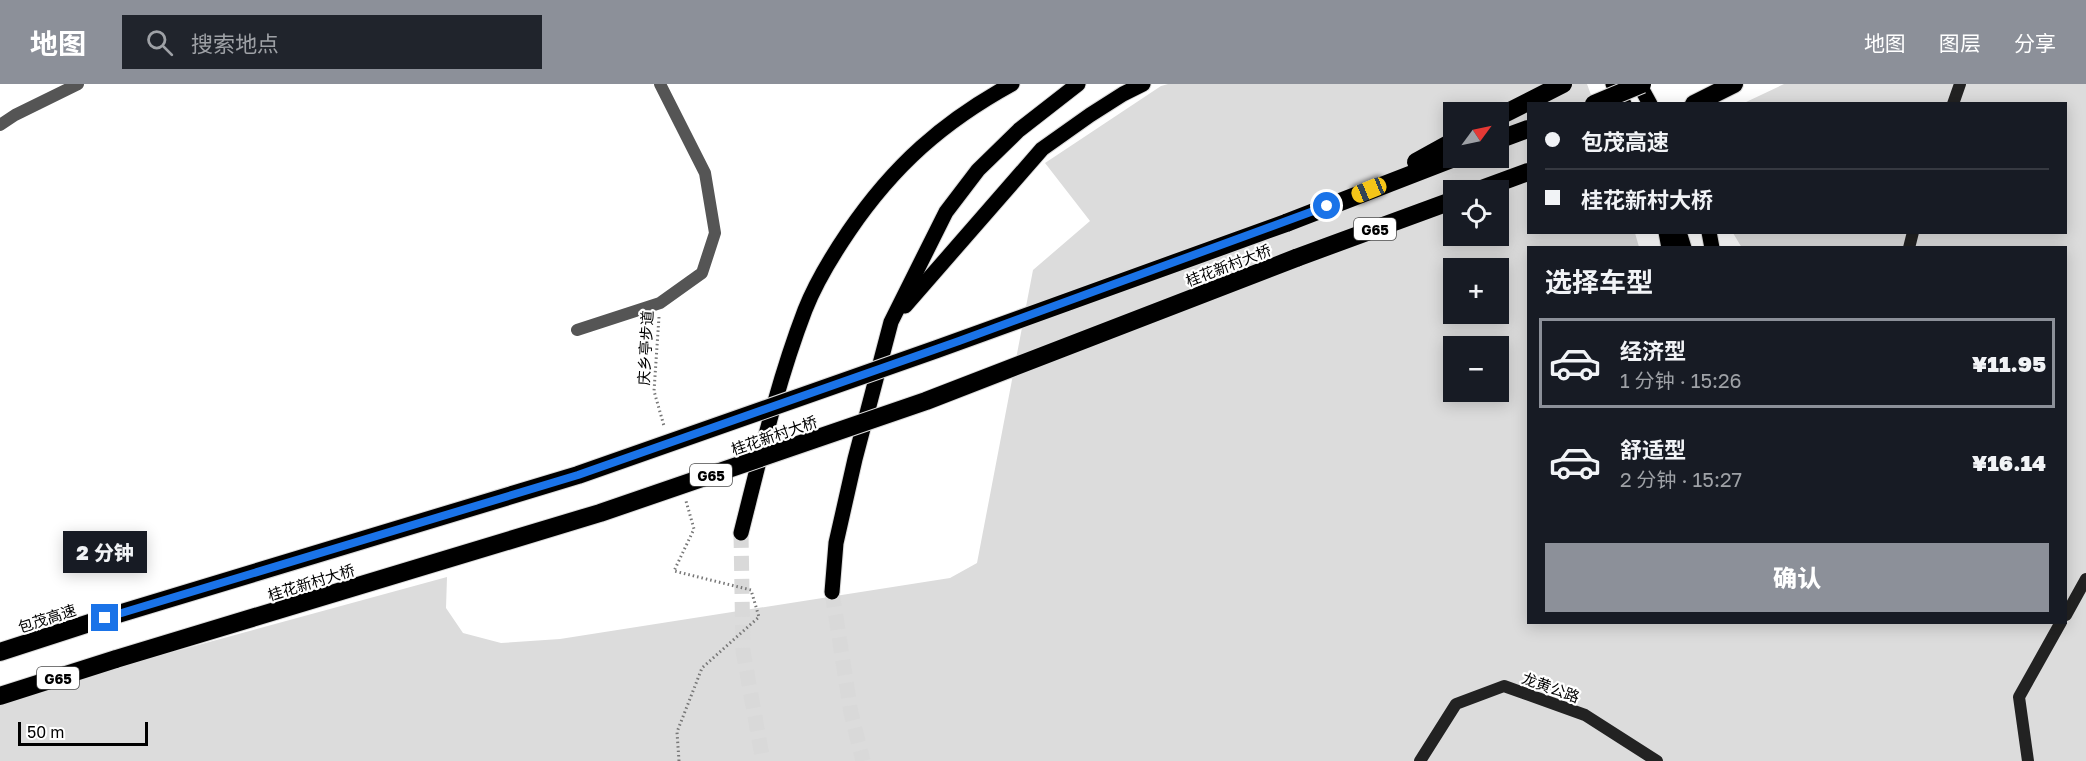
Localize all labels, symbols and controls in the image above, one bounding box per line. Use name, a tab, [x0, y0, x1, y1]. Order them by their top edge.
search box	[122, 15, 542, 69]
icon: search	[143, 26, 176, 59]
text: 地图	[30, 27, 86, 60]
text: 搜索地点	[191, 30, 279, 57]
text: 地图	[1864, 30, 1906, 56]
text: 图层	[1939, 30, 1981, 56]
text: 分享	[2014, 30, 2056, 56]
north arrow	[1443, 102, 1509, 168]
map controls	[1443, 102, 1509, 402]
text: 包茂高速	[1581, 128, 1669, 155]
car	[1349, 175, 1389, 205]
button: locate	[1443, 180, 1509, 246]
text: 桂花新村大桥	[1581, 186, 1713, 213]
route start	[1313, 192, 1340, 219]
road number: G65	[1354, 218, 1396, 240]
street label: 桂花新村大桥	[1183, 240, 1273, 290]
button: +	[1443, 258, 1509, 324]
text: 选择车型	[1545, 266, 1653, 298]
street label: 庆乡亭步道	[634, 310, 656, 386]
button: −	[1443, 336, 1509, 402]
icon: car	[1548, 336, 1602, 390]
text: 经济型	[1620, 337, 1686, 364]
text: ¥11.95	[1972, 350, 2046, 377]
text: 1 分钟 · 15:26	[1620, 368, 1742, 392]
street label: 桂花新村大桥	[729, 412, 819, 458]
icon: car	[1548, 435, 1602, 489]
text: 舒适型	[1620, 436, 1686, 463]
text: ¥16.14	[1972, 449, 2046, 476]
road number: G65	[690, 464, 732, 486]
text: 2 分钟 · 15:27	[1620, 467, 1742, 491]
callout: 2 分钟	[63, 531, 147, 573]
text: 2 分钟	[76, 540, 134, 564]
button: 确认	[1545, 543, 2049, 612]
street label: 桂花新村大桥	[265, 560, 357, 604]
street label: 包茂高速	[16, 600, 78, 636]
route end	[91, 604, 118, 631]
road number: G65	[37, 667, 79, 689]
street label: 龙黄公路	[1520, 668, 1582, 706]
scale bar	[18, 719, 148, 746]
text: 50 m	[27, 722, 64, 742]

